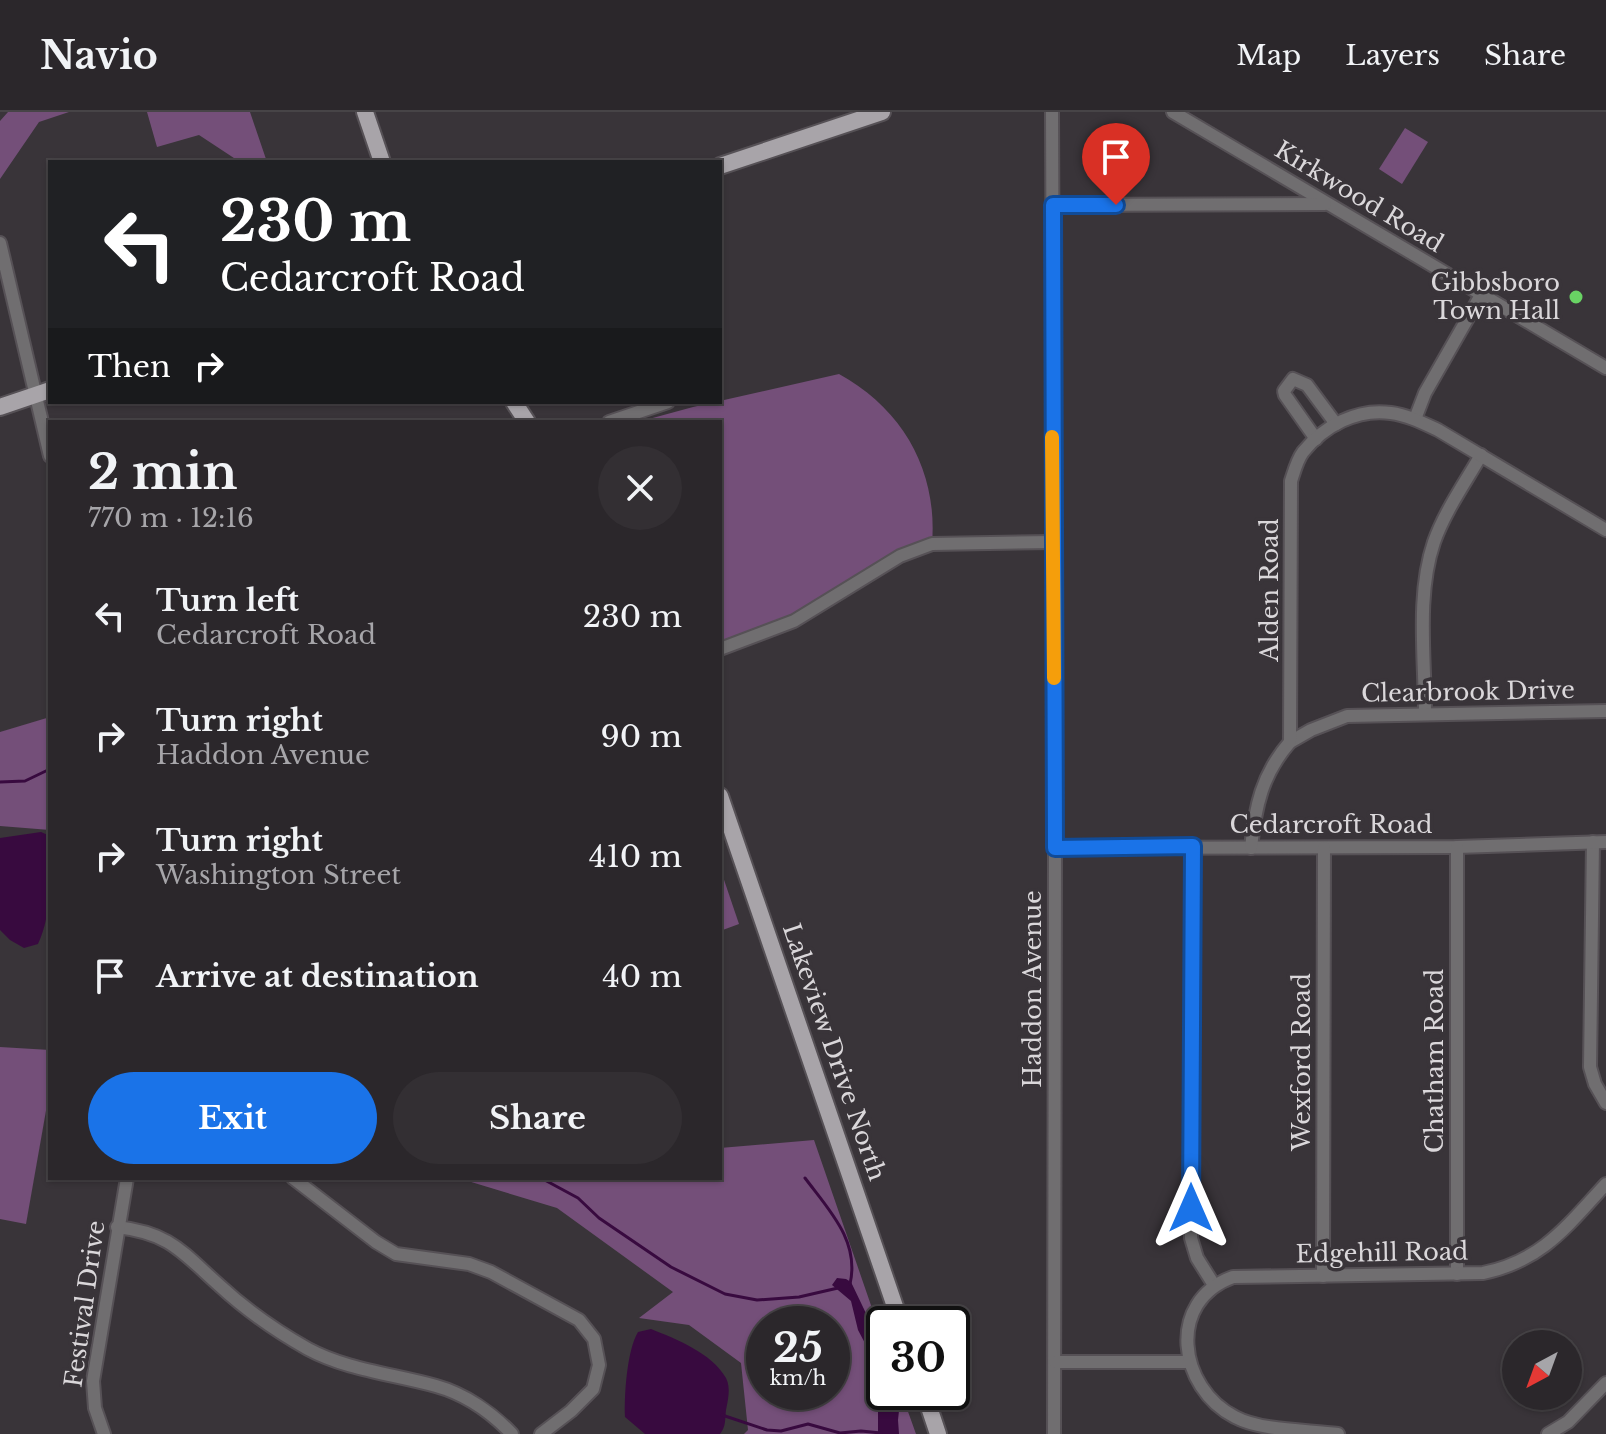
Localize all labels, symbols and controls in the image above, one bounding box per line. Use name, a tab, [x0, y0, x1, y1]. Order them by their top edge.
text: Navio	[40, 32, 158, 79]
text: Map	[1236, 38, 1301, 73]
text: Layers	[1345, 38, 1440, 73]
text: Share	[1484, 38, 1566, 73]
pin	[1082, 123, 1150, 205]
icon: arrive	[1094, 135, 1138, 179]
street label: Kirkwood Road	[1270, 135, 1449, 258]
text: 230 m	[220, 187, 411, 256]
icon: left	[88, 192, 192, 296]
text: Cedarcroft Road	[220, 256, 525, 301]
place label: Gibbsboro Town Hall	[1430, 268, 1560, 325]
marker: Gibbsboro Town Hall	[1567, 288, 1585, 306]
icon: right	[187, 344, 231, 388]
text: Then	[88, 348, 171, 385]
text: 2 min	[88, 442, 237, 502]
button: close	[598, 446, 682, 530]
text: 770 m · 12:16	[88, 502, 254, 534]
street label: Alden Road	[1255, 518, 1284, 663]
text: Turn left	[156, 582, 299, 619]
icon: left	[88, 594, 132, 638]
text: 230 m	[583, 598, 682, 635]
text: Cedarcroft Road	[156, 619, 376, 651]
street label: Clearbrook Drive	[1361, 675, 1575, 708]
text: Turn right	[156, 702, 323, 739]
icon: right	[88, 714, 132, 758]
text: 90 m	[600, 718, 682, 755]
text: Haddon Avenue	[156, 739, 370, 771]
street label: Cedarcroft Road	[1229, 810, 1433, 839]
text: Turn right	[156, 822, 323, 859]
icon: right	[88, 834, 132, 878]
text: 410 m	[589, 838, 682, 875]
text: Washington Street	[156, 859, 401, 891]
street label: Haddon Avenue	[1018, 890, 1047, 1088]
street label: Lakeview Drive North	[777, 919, 892, 1184]
icon: arrive	[88, 954, 132, 998]
text: Arrive at destination	[156, 958, 479, 995]
text: 40 m	[602, 958, 682, 995]
street label: Chatham Road	[1420, 969, 1449, 1153]
street label: Wexford Road	[1287, 973, 1316, 1152]
button: Exit	[88, 1072, 377, 1164]
button: Share	[393, 1072, 682, 1164]
position arrow	[1149, 1166, 1233, 1250]
street label: Festival Drive	[58, 1219, 111, 1389]
street label: Edgehill Road	[1295, 1236, 1469, 1269]
speed limit sign: 30	[866, 1306, 970, 1410]
text: 25	[773, 1323, 823, 1373]
north arrow	[1502, 1330, 1582, 1410]
map controls	[1502, 1330, 1582, 1410]
text: km/h	[770, 1366, 826, 1390]

